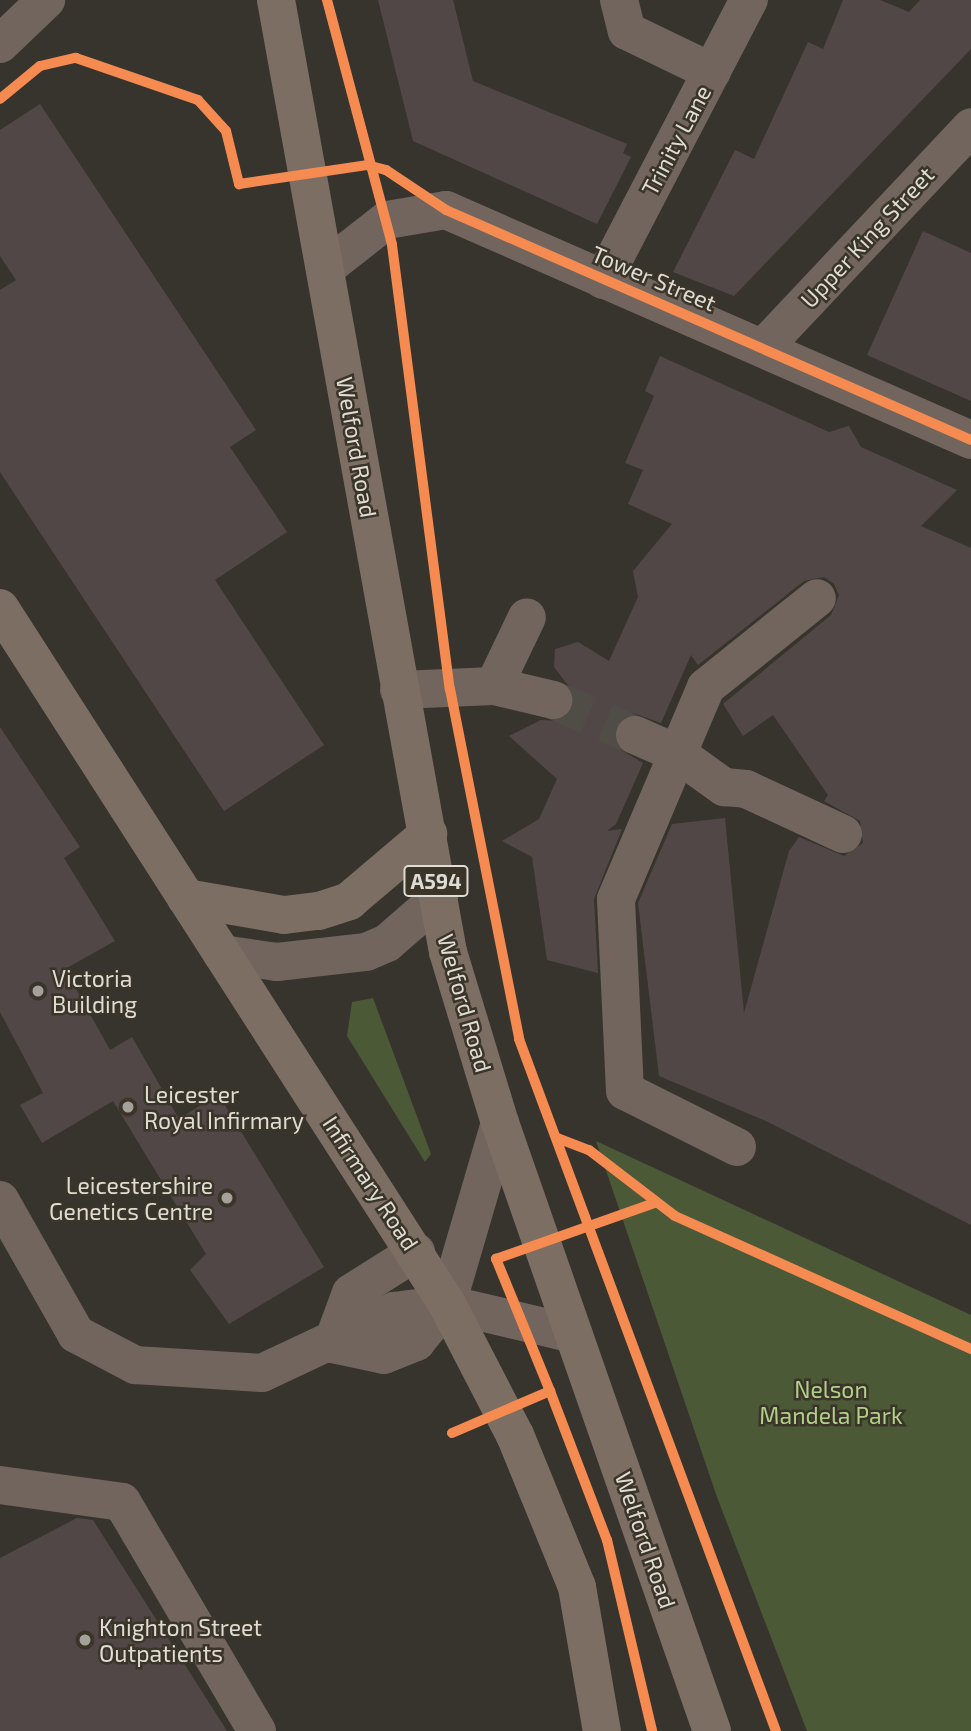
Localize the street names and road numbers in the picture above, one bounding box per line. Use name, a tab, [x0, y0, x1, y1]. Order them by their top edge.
street label: Trinity Lane	[635, 80, 717, 200]
street label: Upper King Street	[794, 161, 940, 313]
street label: Tower Street	[587, 239, 721, 317]
street label: Welford Road	[331, 375, 383, 519]
road number: A594	[403, 864, 469, 898]
street label: Welford Road	[432, 931, 498, 1075]
street label: Infirmary Road	[317, 1111, 425, 1255]
street label: Welford Road	[610, 1468, 682, 1612]

